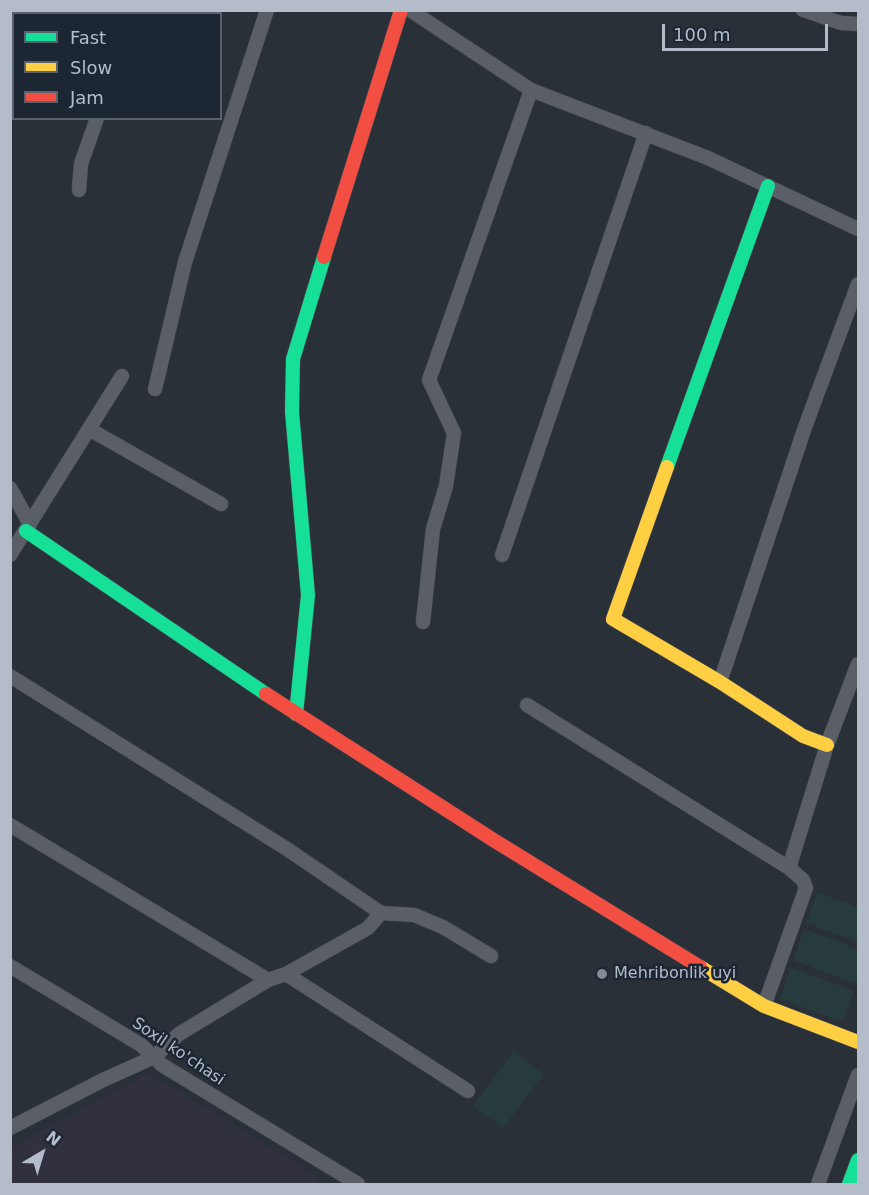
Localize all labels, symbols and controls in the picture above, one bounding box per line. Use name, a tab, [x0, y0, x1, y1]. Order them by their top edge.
legend	[12, 12, 222, 120]
scale bar	[665, 12, 832, 50]
text: 100 m	[673, 24, 731, 45]
text: Fast	[70, 27, 106, 48]
text: Slow	[70, 57, 112, 78]
text: Jam	[70, 87, 104, 108]
place label: Mehribonlik uyi	[614, 964, 736, 984]
marker: Mehribonlik uyi	[595, 967, 609, 981]
street label: Soxil ko'chasi	[128, 1014, 228, 1090]
north arrow	[12, 1123, 72, 1183]
text: N	[42, 1127, 65, 1150]

